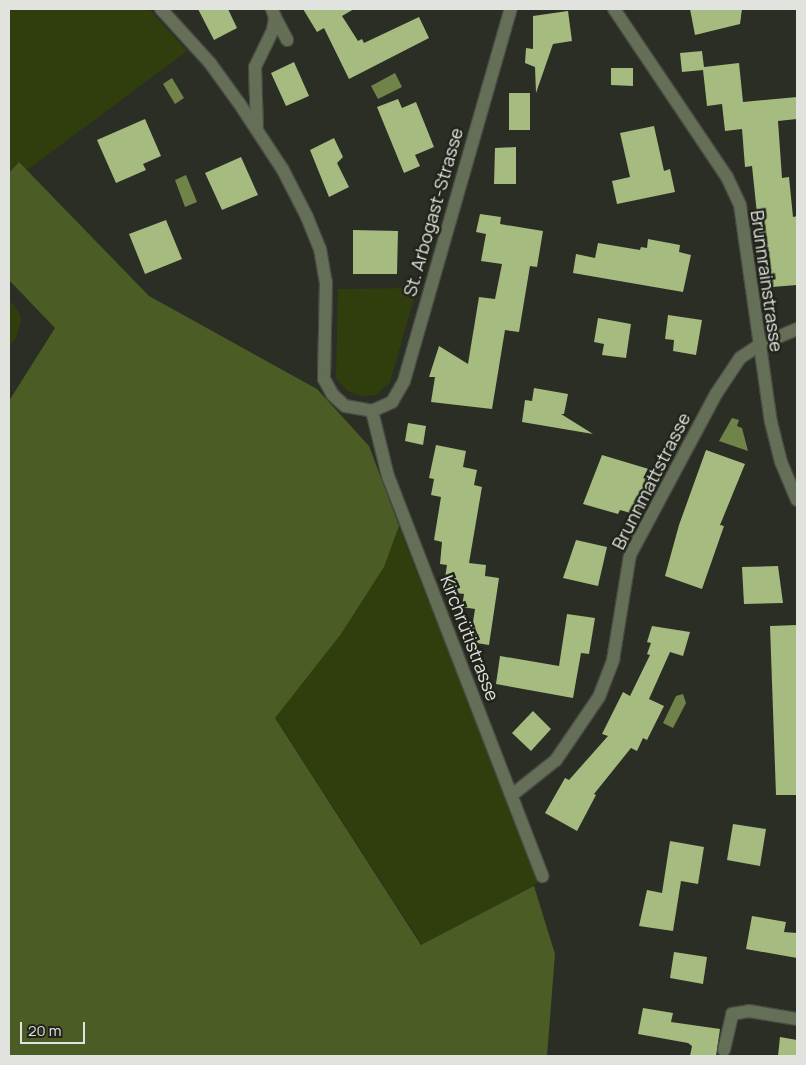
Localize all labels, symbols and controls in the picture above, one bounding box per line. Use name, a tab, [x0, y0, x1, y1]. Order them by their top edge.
street label: St. Arbogast-Strasse	[399, 125, 467, 299]
street label: Brunnrainstrasse	[746, 209, 788, 353]
street label: Brunnmattstrasse	[607, 409, 695, 553]
street label: Kirchrütistrasse	[436, 572, 504, 704]
scale bar	[22, 1012, 88, 1044]
text: 20 m	[28, 1020, 61, 1041]

